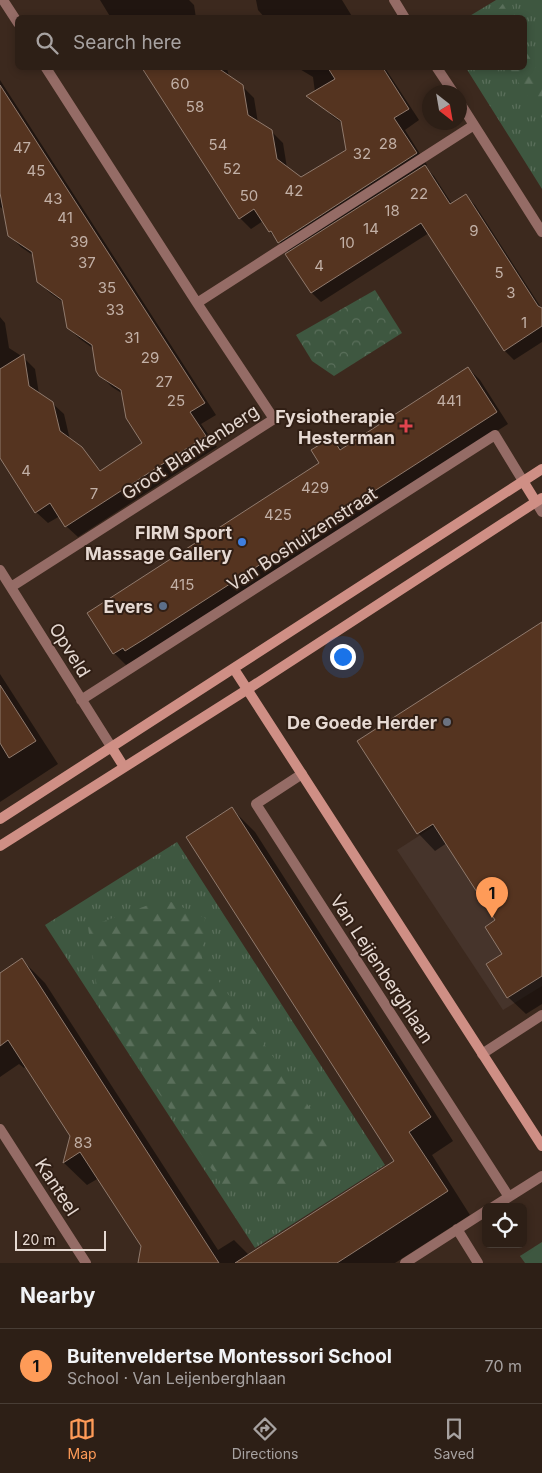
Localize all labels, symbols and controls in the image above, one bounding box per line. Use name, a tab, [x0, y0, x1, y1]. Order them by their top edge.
search box	[15, 15, 527, 70]
icon: search	[33, 29, 61, 57]
text: Search here	[73, 31, 182, 54]
house number: 60	[171, 74, 189, 93]
north arrow	[422, 85, 467, 130]
house number: 58	[186, 97, 204, 116]
house number: 28	[379, 134, 397, 153]
house number: 54	[209, 135, 227, 154]
house number: 47	[13, 138, 31, 157]
house number: 32	[353, 144, 371, 163]
house number: 52	[223, 159, 241, 178]
house number: 45	[27, 161, 45, 180]
house number: 42	[285, 181, 303, 200]
house number: 22	[410, 184, 428, 203]
house number: 50	[240, 186, 258, 205]
house number: 43	[44, 189, 62, 208]
house number: 18	[384, 201, 400, 220]
house number: 41	[57, 208, 73, 227]
house number: 14	[363, 219, 379, 238]
house number: 9	[469, 221, 479, 240]
house number: 39	[70, 232, 88, 251]
house number: 10	[339, 233, 355, 252]
house number: 37	[78, 253, 96, 272]
house number: 4	[314, 256, 324, 275]
house number: 5	[494, 263, 504, 282]
house number: 35	[98, 278, 116, 297]
house number: 3	[506, 283, 516, 302]
house number: 33	[106, 300, 124, 319]
house number: 1	[521, 313, 527, 332]
house number: 31	[124, 328, 140, 347]
house number: 29	[141, 348, 159, 367]
house number: 27	[155, 372, 173, 391]
house number: 25	[167, 391, 185, 410]
house number: 441	[436, 391, 462, 410]
street label: Groot Blankenberg	[118, 400, 262, 504]
place label: Fysiotherapie Hesterman	[275, 406, 395, 448]
marker: Fysiotherapie Hesterman	[399, 419, 413, 433]
house number: 4	[21, 461, 31, 480]
house number: 429	[301, 478, 329, 497]
street label: Van Boshuizenstraat	[223, 483, 381, 595]
house number: 7	[90, 484, 98, 503]
house number: 425	[264, 505, 292, 524]
place label: FIRM Sport Massage Gallery	[85, 522, 232, 564]
marker: FIRM Sport Massage Gallery	[236, 536, 248, 548]
house number: 415	[170, 575, 194, 594]
place label: Evers	[103, 596, 153, 617]
marker: Evers	[157, 600, 169, 612]
street label: Opveld	[45, 619, 95, 681]
your location	[330, 644, 356, 670]
place label: De Goede Herder	[287, 712, 437, 733]
marker: De Goede Herder	[441, 716, 453, 728]
pin: 1	[476, 877, 508, 918]
street label: Van Leijenberghlaan	[326, 891, 438, 1047]
house number: 83	[74, 1133, 92, 1152]
street label: Kanteel	[31, 1154, 83, 1220]
map controls	[482, 1203, 527, 1248]
button: locate	[482, 1203, 527, 1248]
scale bar	[15, 1228, 106, 1251]
text: 20 m	[22, 1231, 56, 1248]
text: Nearby	[20, 1283, 95, 1308]
text: Buitenveldertse Montessori School	[67, 1345, 392, 1368]
text: 1	[33, 1356, 39, 1376]
text: 70 m	[485, 1356, 522, 1376]
text: School · Van Leijenberghlaan	[67, 1368, 286, 1388]
tab: Map	[68, 1415, 97, 1462]
tab: Directions	[232, 1415, 298, 1462]
tab: Saved	[433, 1415, 474, 1462]

